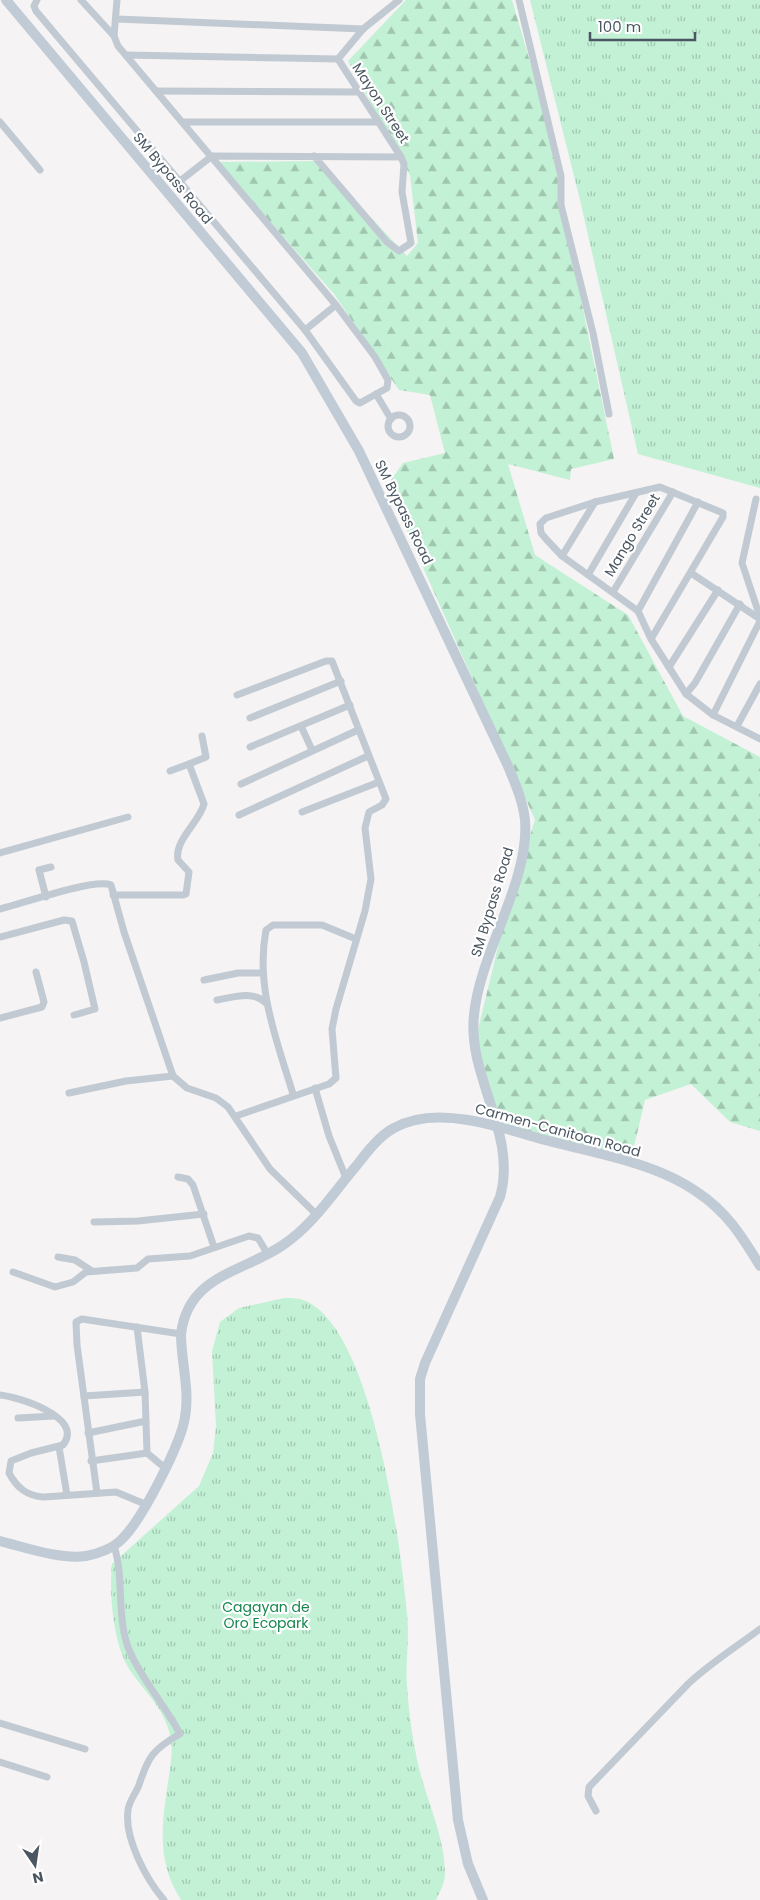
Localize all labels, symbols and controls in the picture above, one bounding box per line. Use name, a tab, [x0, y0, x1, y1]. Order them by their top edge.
scale bar	[590, 10, 695, 42]
text: 100 m	[598, 16, 641, 37]
street label: Mayon Street	[348, 59, 414, 147]
street label: SM Bypass Road	[129, 128, 217, 228]
street label: SM Bypass Road	[370, 456, 438, 568]
street label: Mango Street	[599, 490, 665, 580]
street label: SM Bypass Road	[466, 844, 518, 960]
street label: Carmen-Canitoan Road	[473, 1098, 643, 1162]
park label: Cagayan de Oro Ecopark	[222, 1597, 310, 1633]
north arrow	[10, 1840, 60, 1890]
text: N	[31, 1867, 45, 1889]

